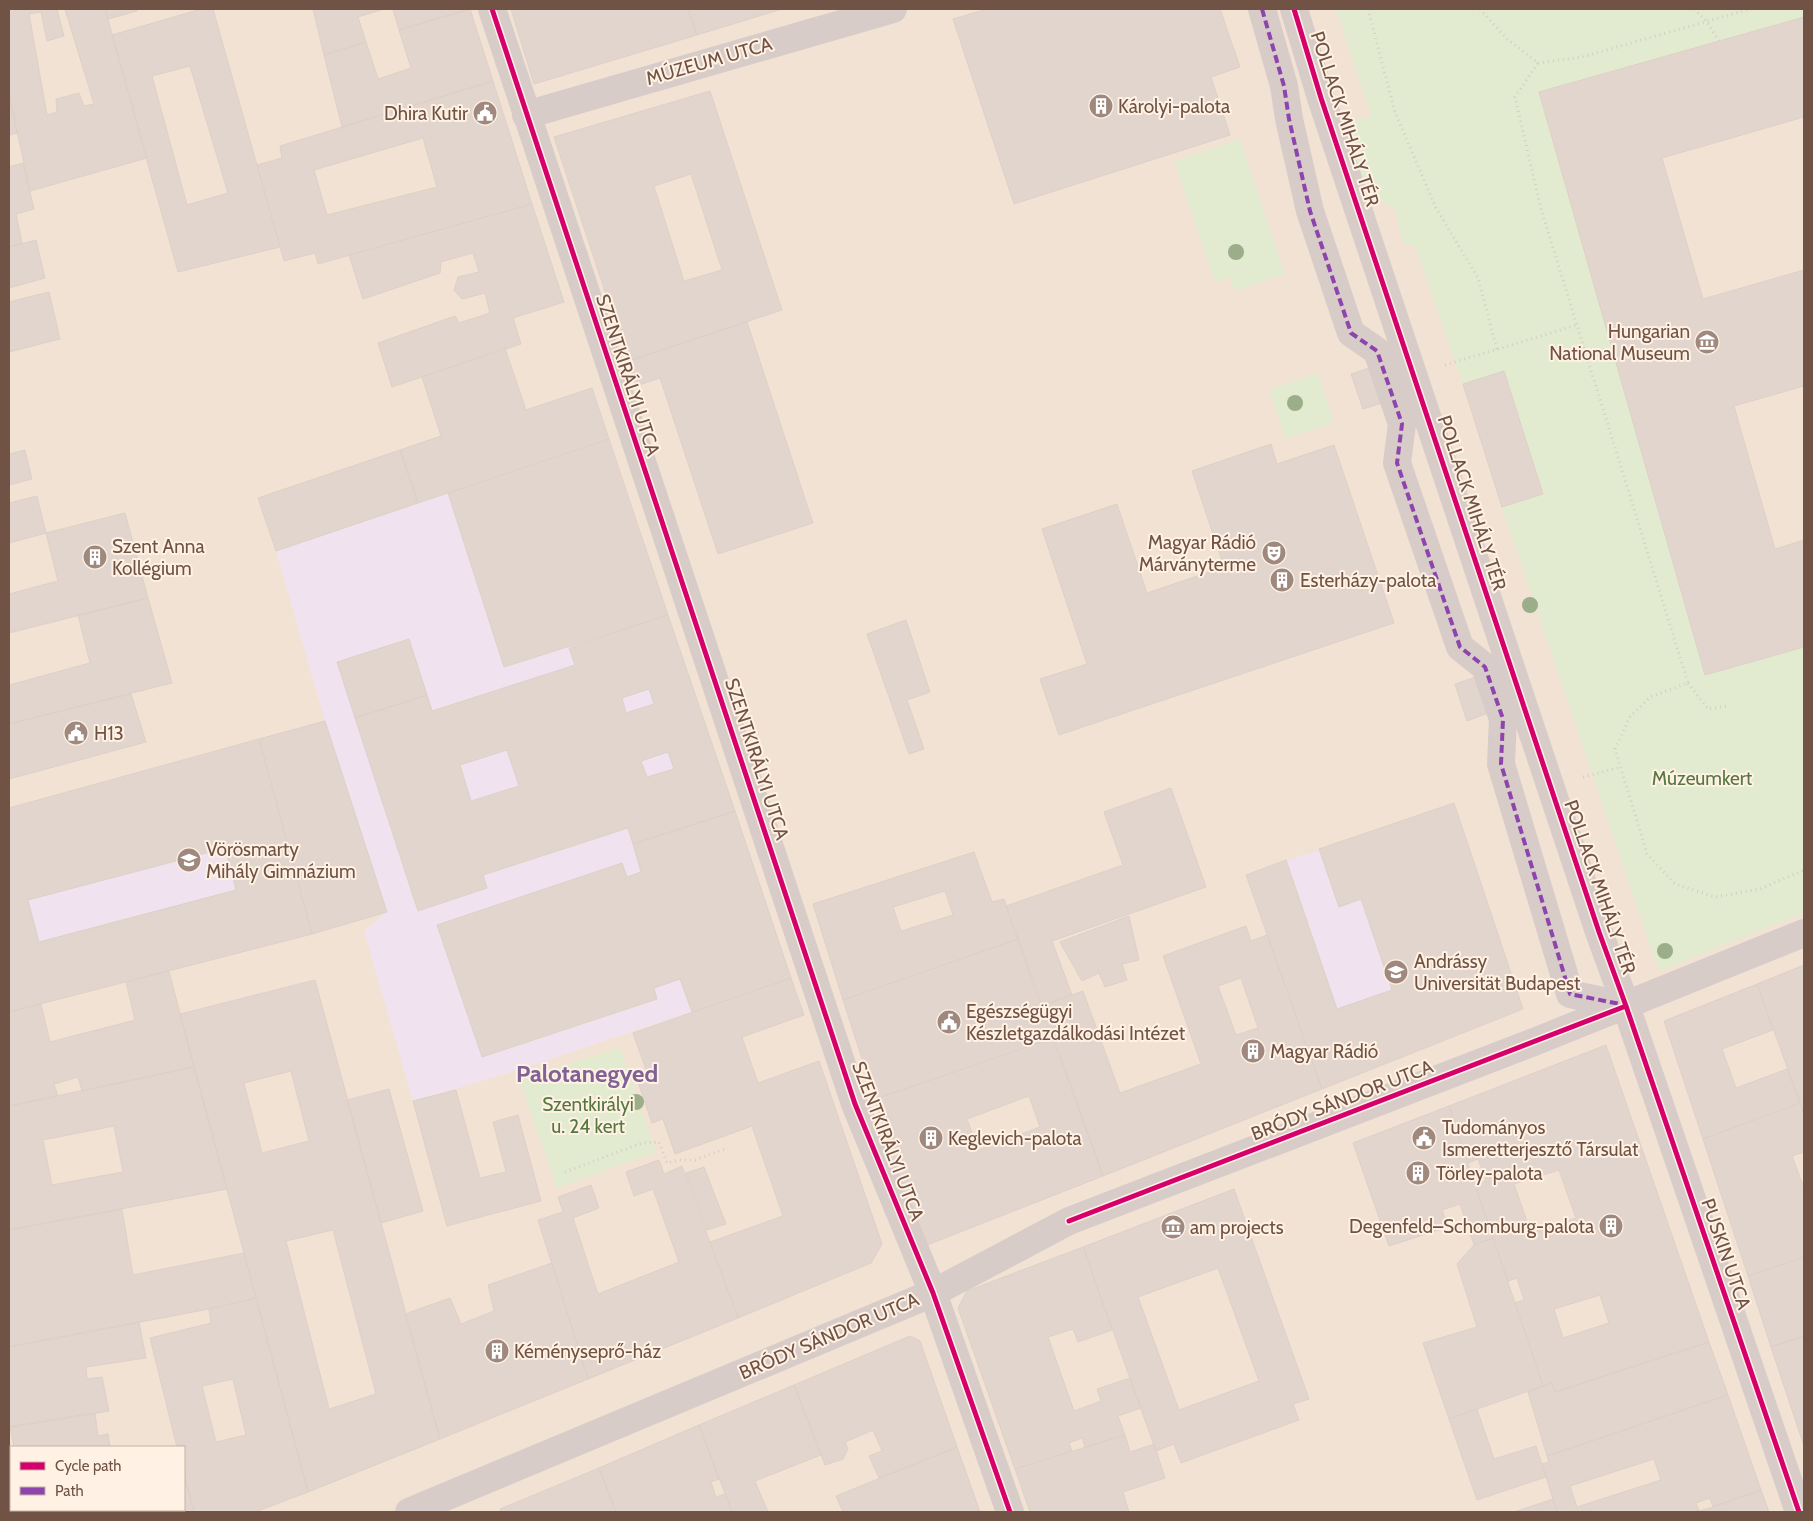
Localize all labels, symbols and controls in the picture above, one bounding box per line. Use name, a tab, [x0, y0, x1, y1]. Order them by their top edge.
street label: POLLACK MIHÁLY TÉR	[1306, 28, 1385, 210]
street label: MÚZEUM UTCA	[643, 31, 775, 90]
building icon: Károlyi-palota	[1088, 93, 1114, 119]
place label: Károlyi-palota	[1118, 95, 1230, 118]
public building icon: Dhira Kutir	[472, 100, 498, 126]
place label: Dhira Kutir	[384, 102, 468, 125]
street label: SZENTKIRÁLYI UTCA	[591, 291, 666, 459]
place label: Hungarian National Museum	[1549, 320, 1690, 365]
museum icon: Hungarian National Museum	[1694, 329, 1720, 355]
street label: POLLACK MIHÁLY TÉR	[1433, 412, 1512, 594]
place label: Magyar Rádió Márványterme	[1139, 531, 1256, 576]
place label: Szent Anna Kollégium	[112, 535, 205, 580]
theatre icon: Magyar Rádió Márványterme	[1261, 540, 1287, 566]
building icon: Szent Anna Kollégium	[82, 544, 108, 570]
building icon: Esterházy-palota	[1269, 567, 1295, 593]
place label: Esterházy-palota	[1300, 569, 1436, 592]
street label: SZENTKIRÁLYI UTCA	[720, 675, 795, 843]
public building icon: H13	[63, 720, 89, 746]
place label: H13	[94, 722, 124, 745]
park label: Múzeumkert	[1652, 767, 1753, 790]
street label: POLLACK MIHÁLY TÉR	[1559, 796, 1642, 978]
place label: Vörösmarty Mihály Gimnázium	[206, 838, 356, 883]
school or university icon: Vörösmarty Mihály Gimnázium	[176, 847, 202, 873]
place label: Andrássy Universität Budapest	[1414, 950, 1581, 995]
school or university icon: Andrássy Universität Budapest	[1383, 959, 1409, 985]
place label: Egészségügyi Készletgazdálkodási Intézet	[966, 1000, 1186, 1045]
public building icon: Egészségügyi Készletgazdálkodási Intézet	[936, 1009, 962, 1035]
building icon: Magyar Rádió	[1240, 1038, 1266, 1064]
place label: Magyar Rádió	[1270, 1040, 1378, 1063]
street label: BRÓDY SÁNDOR UTCA	[1247, 1054, 1436, 1145]
street label: SZENTKIRÁLYI UTCA	[847, 1058, 930, 1224]
district label: Palotanegyed	[516, 1059, 658, 1088]
park label: Szentkirályi u. 24 kert	[542, 1093, 634, 1138]
place label: Tudományos Ismeretterjesztő Társulat	[1442, 1116, 1639, 1161]
building icon: Keglevich-palota	[918, 1125, 944, 1151]
public building icon: Tudományos Ismeretterjesztő Társulat	[1411, 1125, 1437, 1151]
place label: Keglevich-palota	[948, 1127, 1082, 1150]
building icon: Törley-palota	[1405, 1160, 1431, 1186]
place label: Törley-palota	[1436, 1162, 1543, 1185]
street label: PUSKIN UTCA	[1696, 1196, 1756, 1313]
building icon: Degenfeld–Schomburg-palota	[1598, 1213, 1624, 1239]
museum icon: am projects	[1160, 1214, 1186, 1240]
place label: Degenfeld–Schomburg-palota	[1349, 1215, 1594, 1238]
place label: am projects	[1190, 1216, 1284, 1239]
street label: BRÓDY SÁNDOR UTCA	[735, 1287, 923, 1384]
building icon: Kéményseprő-ház	[484, 1338, 510, 1364]
place label: Kéményseprő-ház	[514, 1340, 661, 1363]
legend	[10, 1446, 185, 1511]
text: Cycle path	[55, 1457, 121, 1475]
text: Path	[55, 1482, 84, 1500]

